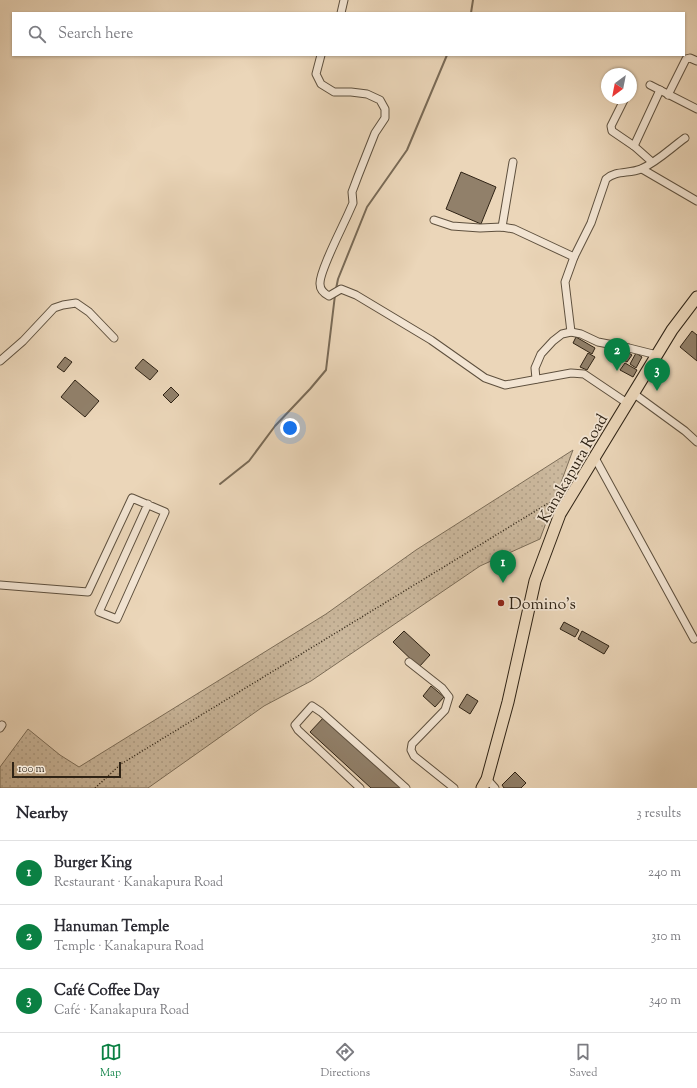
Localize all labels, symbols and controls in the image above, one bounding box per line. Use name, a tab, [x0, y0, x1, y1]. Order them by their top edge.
search box	[12, 12, 685, 56]
icon: search	[26, 23, 48, 45]
text: Search here	[58, 24, 133, 45]
north arrow	[601, 68, 637, 104]
pin: 2	[604, 338, 630, 371]
pin: 3	[644, 358, 670, 391]
street label: Kanakapura Road	[534, 410, 615, 528]
your location	[280, 418, 300, 438]
pin: 1	[490, 550, 516, 583]
place label: Domino's	[509, 594, 576, 617]
marker: Domino's	[496, 598, 506, 608]
scale bar	[12, 760, 121, 779]
text: 100 m	[18, 761, 45, 777]
text: Nearby	[16, 802, 68, 826]
text: 3 results	[636, 805, 681, 823]
text: Burger King	[54, 853, 132, 874]
text: 1	[27, 864, 31, 882]
text: 240 m	[648, 864, 681, 882]
text: Restaurant · Kanakapura Road	[54, 874, 223, 892]
text: Hanuman Temple	[54, 917, 169, 938]
text: 2	[26, 928, 32, 946]
text: 310 m	[651, 928, 681, 946]
text: Temple · Kanakapura Road	[54, 938, 204, 956]
text: Café Coffee Day	[54, 981, 160, 1002]
text: 3	[26, 992, 32, 1010]
text: 340 m	[649, 992, 681, 1010]
text: Café · Kanakapura Road	[54, 1002, 189, 1020]
tab: Map	[100, 1041, 122, 1081]
tab: Directions	[321, 1041, 370, 1081]
tab: Saved	[569, 1041, 597, 1081]

